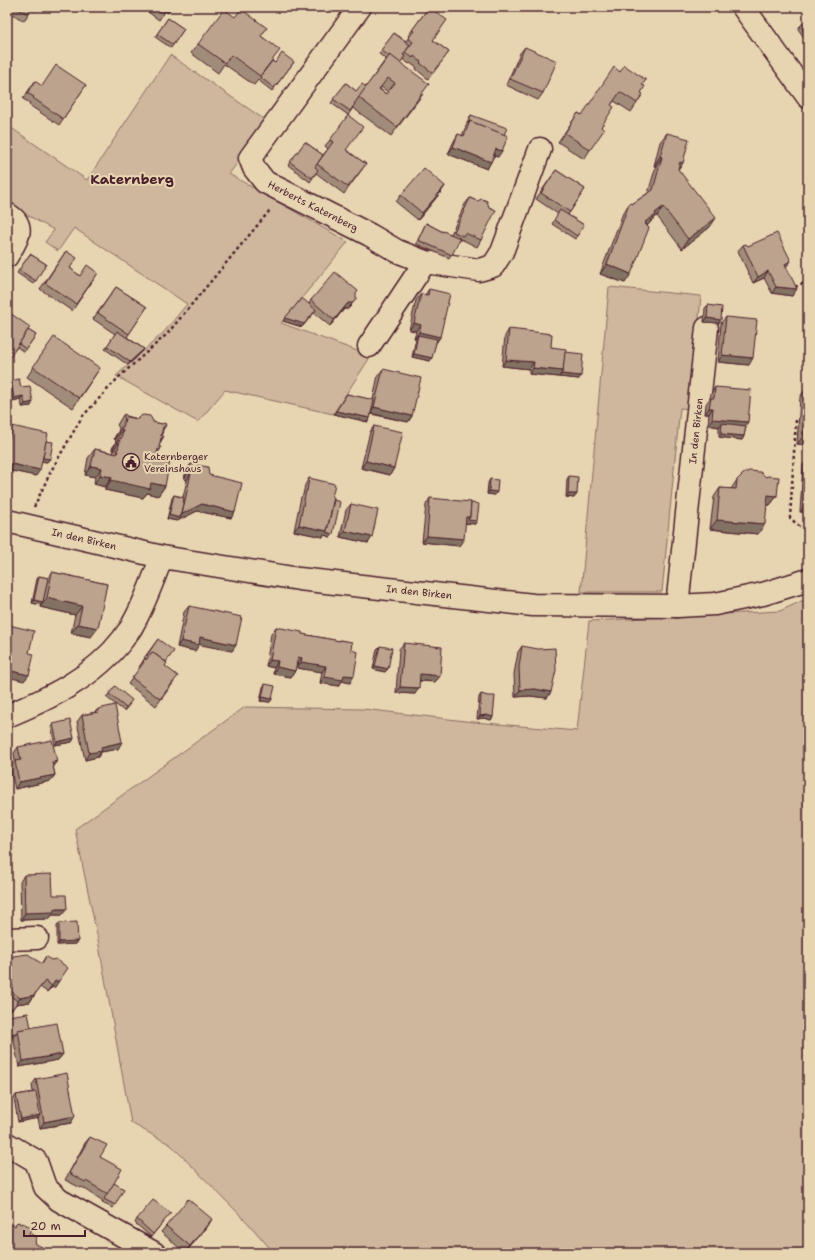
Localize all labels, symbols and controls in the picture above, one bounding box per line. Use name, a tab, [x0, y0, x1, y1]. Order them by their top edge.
district label: Katernberg	[90, 170, 174, 188]
street label: Herberts Katernberg	[266, 178, 360, 234]
street label: In den Birken	[686, 397, 706, 465]
place label: Katernberger Vereinshaus	[144, 450, 208, 475]
public building icon: Katernberger Vereinshaus	[121, 452, 141, 472]
street label: In den Birken	[50, 525, 118, 553]
street label: In den Birken	[385, 582, 453, 602]
scale bar	[24, 1212, 85, 1238]
text: 20 m	[30, 1218, 61, 1234]

